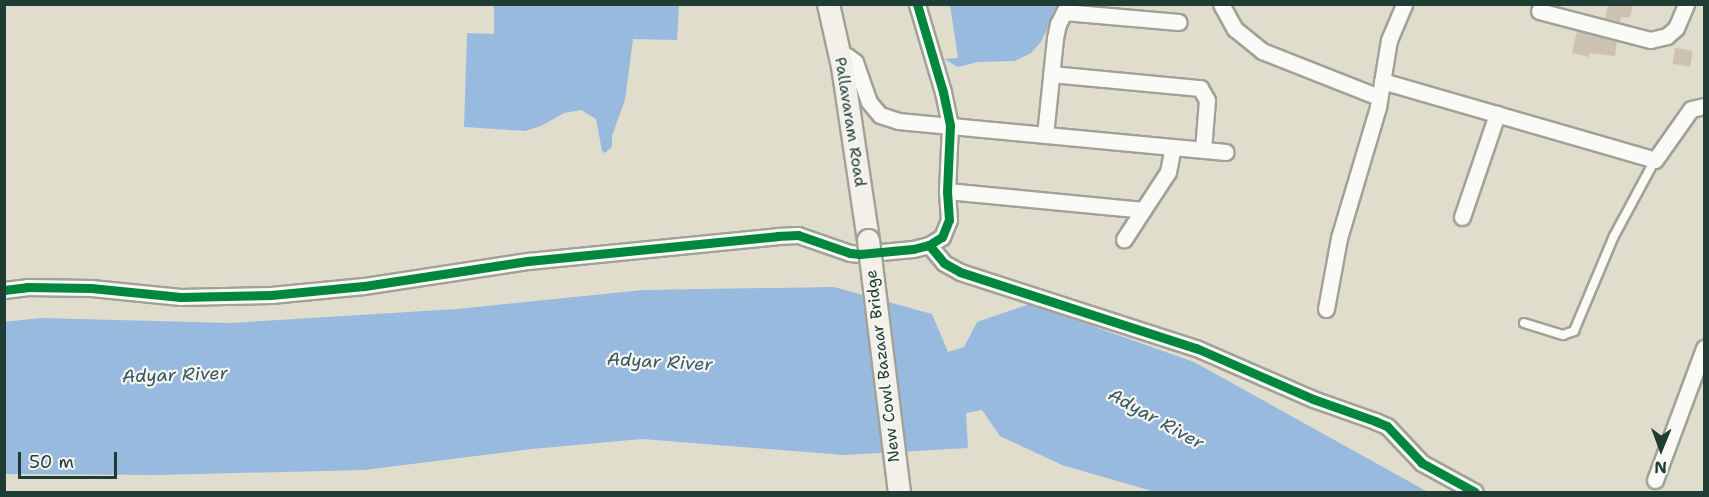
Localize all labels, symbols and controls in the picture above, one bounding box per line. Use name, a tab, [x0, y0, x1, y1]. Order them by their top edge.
street label: Pallavaram Road	[830, 56, 870, 188]
street label: New Cowl Bazaar Bridge	[862, 269, 904, 463]
water label: Adyar River	[607, 348, 713, 376]
water label: Adyar River	[122, 362, 228, 388]
water label: Adyar River	[1104, 384, 1208, 454]
north arrow	[1631, 419, 1691, 479]
scale bar	[21, 440, 120, 478]
text: 50 m	[29, 450, 74, 474]
text: N	[1654, 457, 1667, 478]

